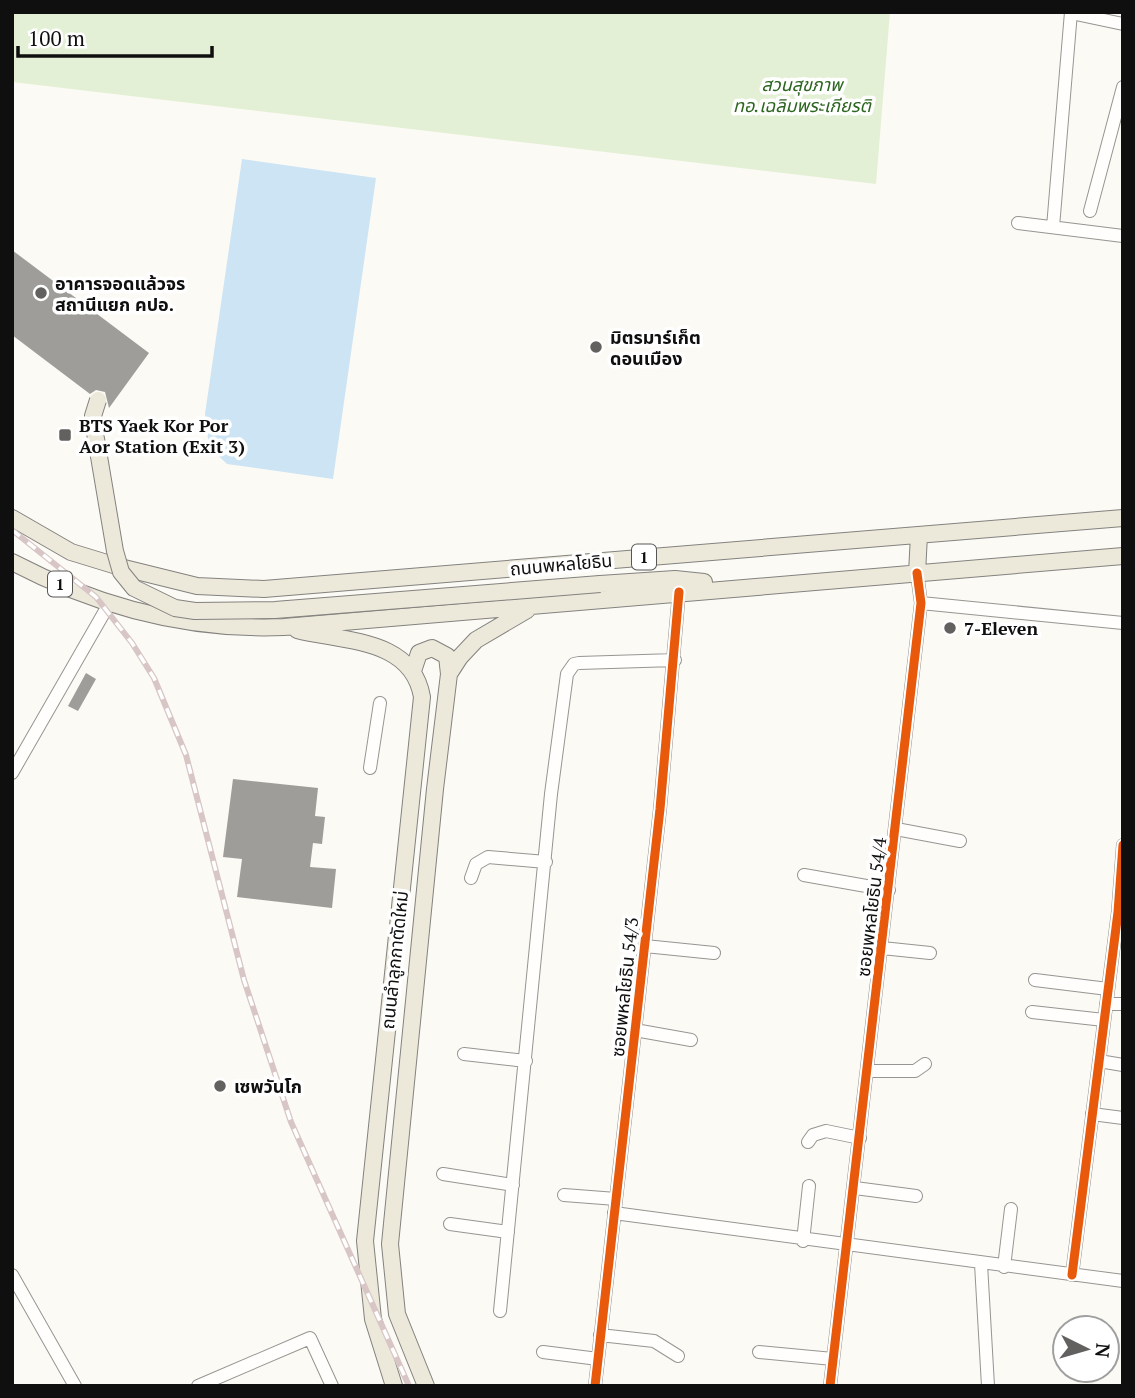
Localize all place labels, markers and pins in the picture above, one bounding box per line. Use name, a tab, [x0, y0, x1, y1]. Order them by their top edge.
place label: อาคารจอดแล้วจร สถานีแยก คปอ.	[55, 271, 185, 316]
marker: อาคารจอดแล้วจร สถานีแยก คปอ.	[33, 285, 49, 301]
place label: มิตรมาร์เก็ต ดอนเมือง	[610, 325, 701, 370]
marker: มิตรมาร์เก็ต ดอนเมือง	[588, 339, 604, 355]
place label: BTS Yaek Kor Por Aor Station (Exit 3)	[79, 413, 245, 458]
marker: BTS Yaek Kor Por Aor Station (Exit 3)	[57, 427, 73, 443]
place label: 7-Eleven	[964, 616, 1038, 640]
marker: 7-Eleven	[942, 620, 958, 636]
place label: เซพวันโก	[234, 1074, 302, 1098]
marker: เซพวันโก	[212, 1078, 228, 1094]

